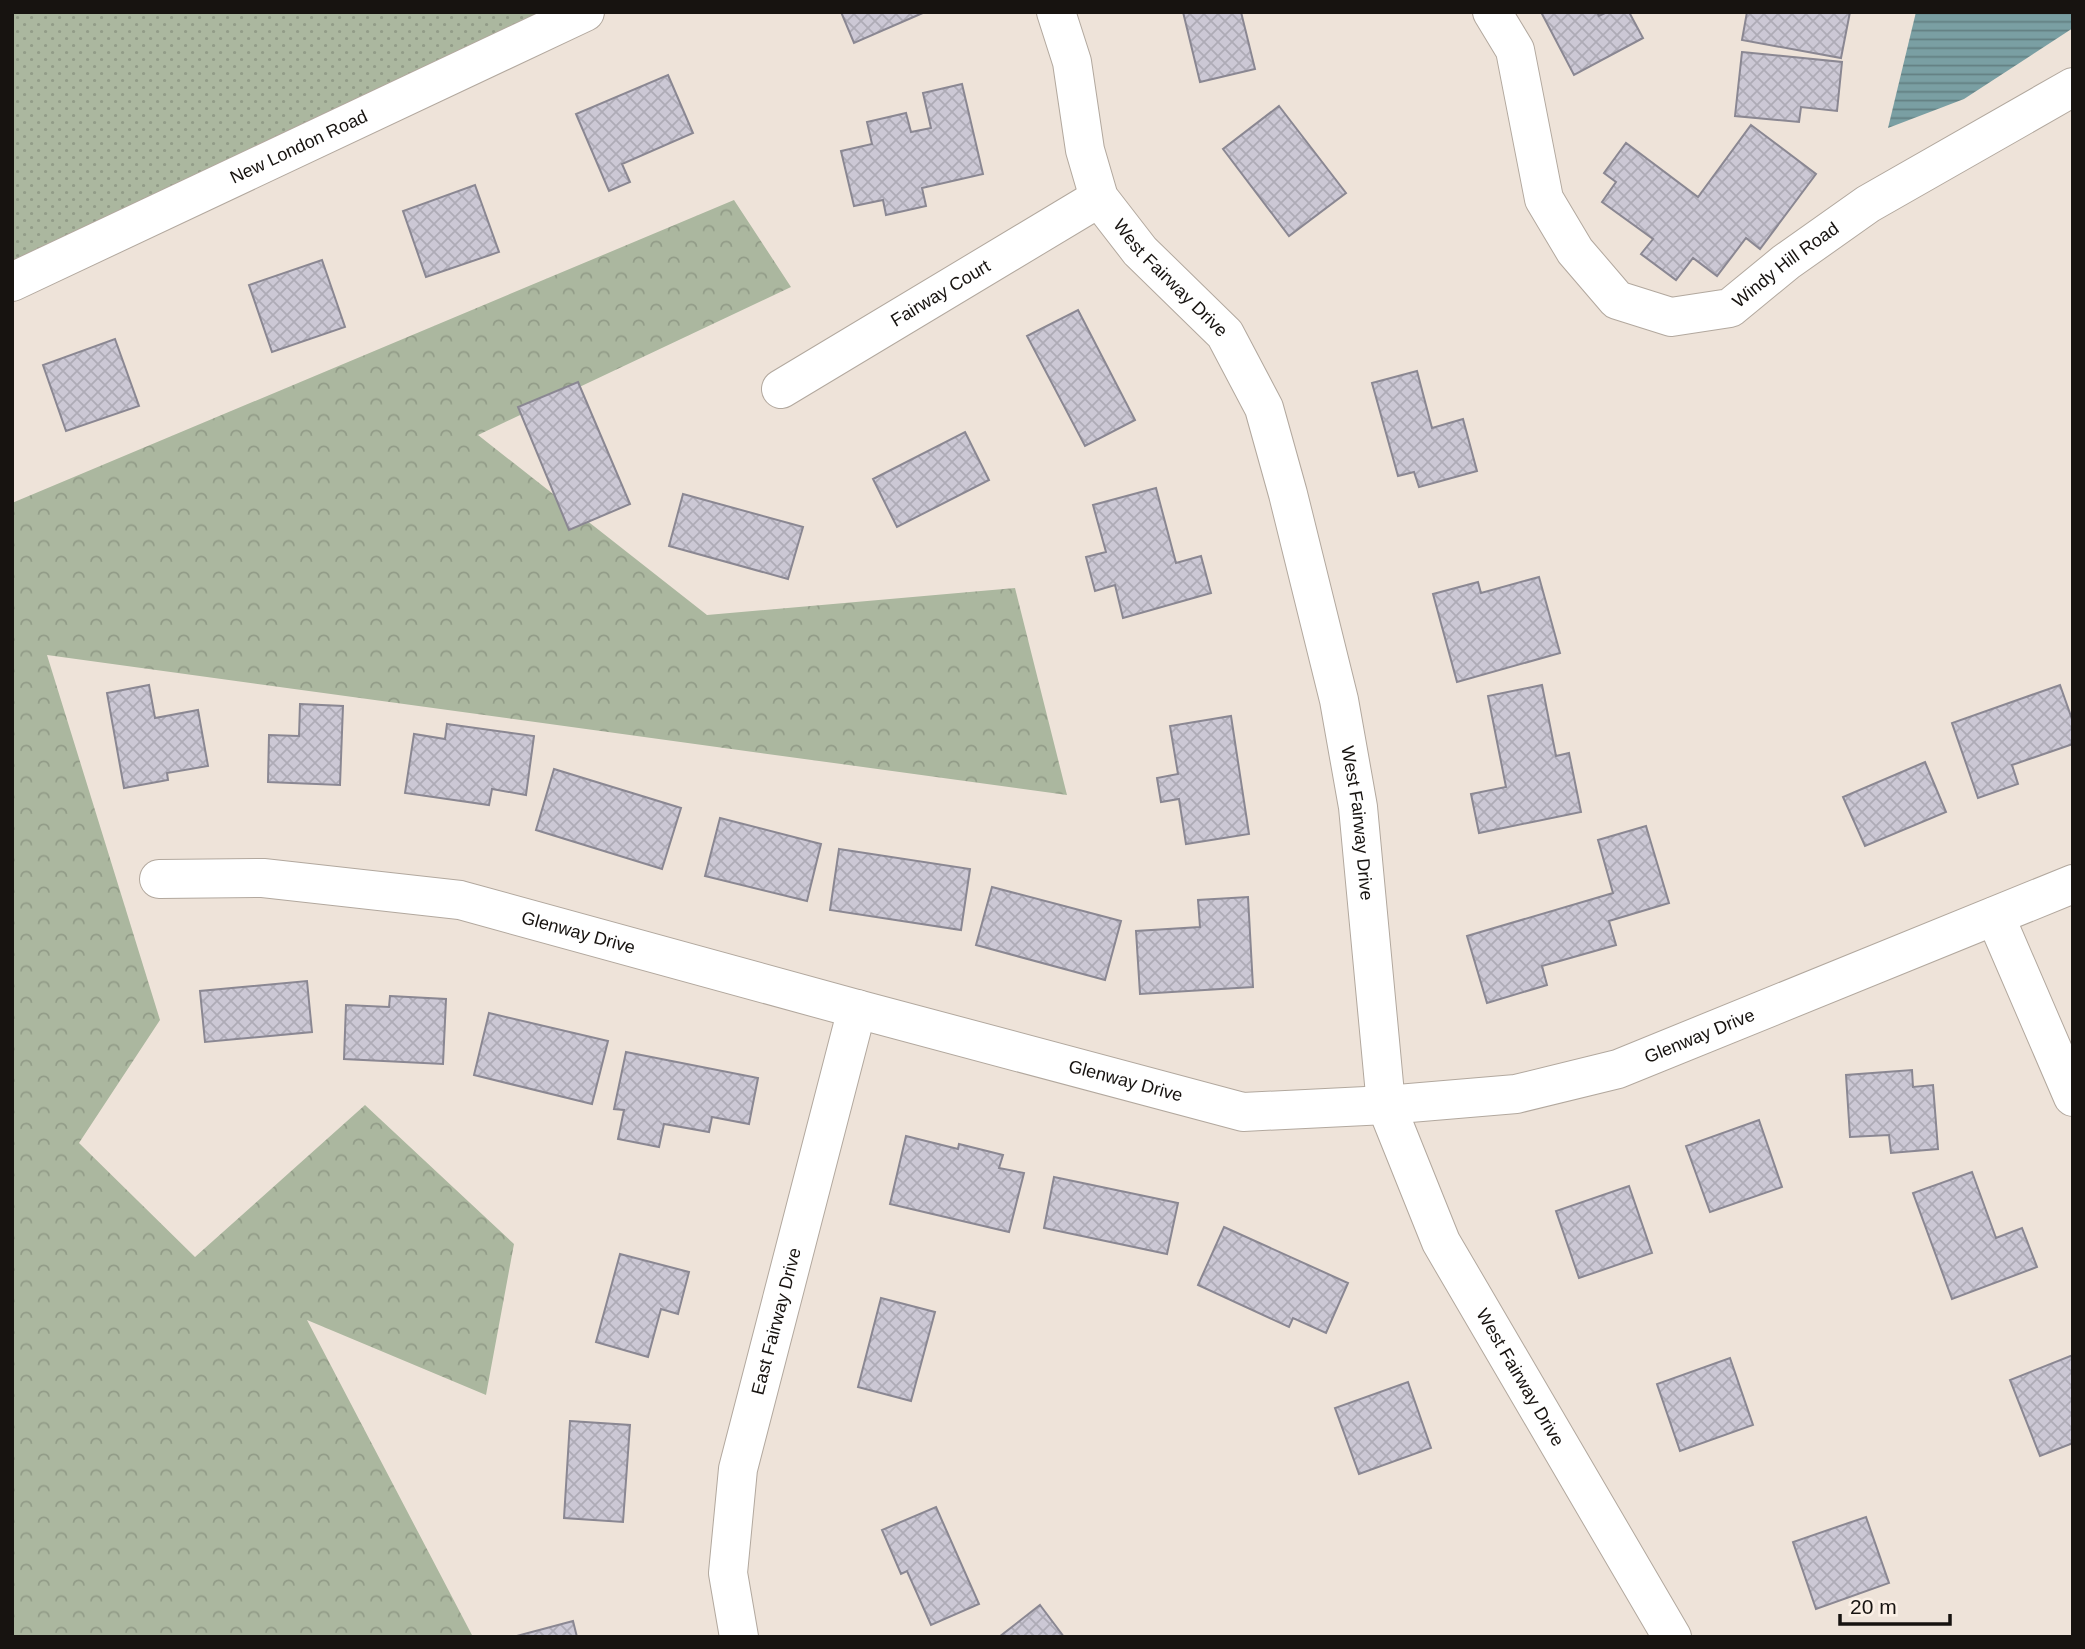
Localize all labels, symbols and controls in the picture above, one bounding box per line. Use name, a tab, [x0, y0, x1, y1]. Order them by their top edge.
street label: New London Road	[227, 106, 370, 188]
street label: West Fairway Drive	[1109, 215, 1232, 341]
street label: Windy Hill Road	[1729, 218, 1842, 312]
street label: Fairway Court	[887, 256, 994, 331]
street label: West Fairway Drive	[1337, 744, 1377, 901]
street label: Glenway Drive	[519, 907, 637, 958]
street label: Glenway Drive	[1641, 1005, 1757, 1067]
street label: Glenway Drive	[1067, 1056, 1185, 1105]
street label: East Fairway Drive	[748, 1246, 805, 1397]
street label: West Fairway Drive	[1472, 1305, 1568, 1450]
scale bar	[1840, 1582, 1950, 1626]
text: 20 m	[1850, 1595, 1897, 1618]

